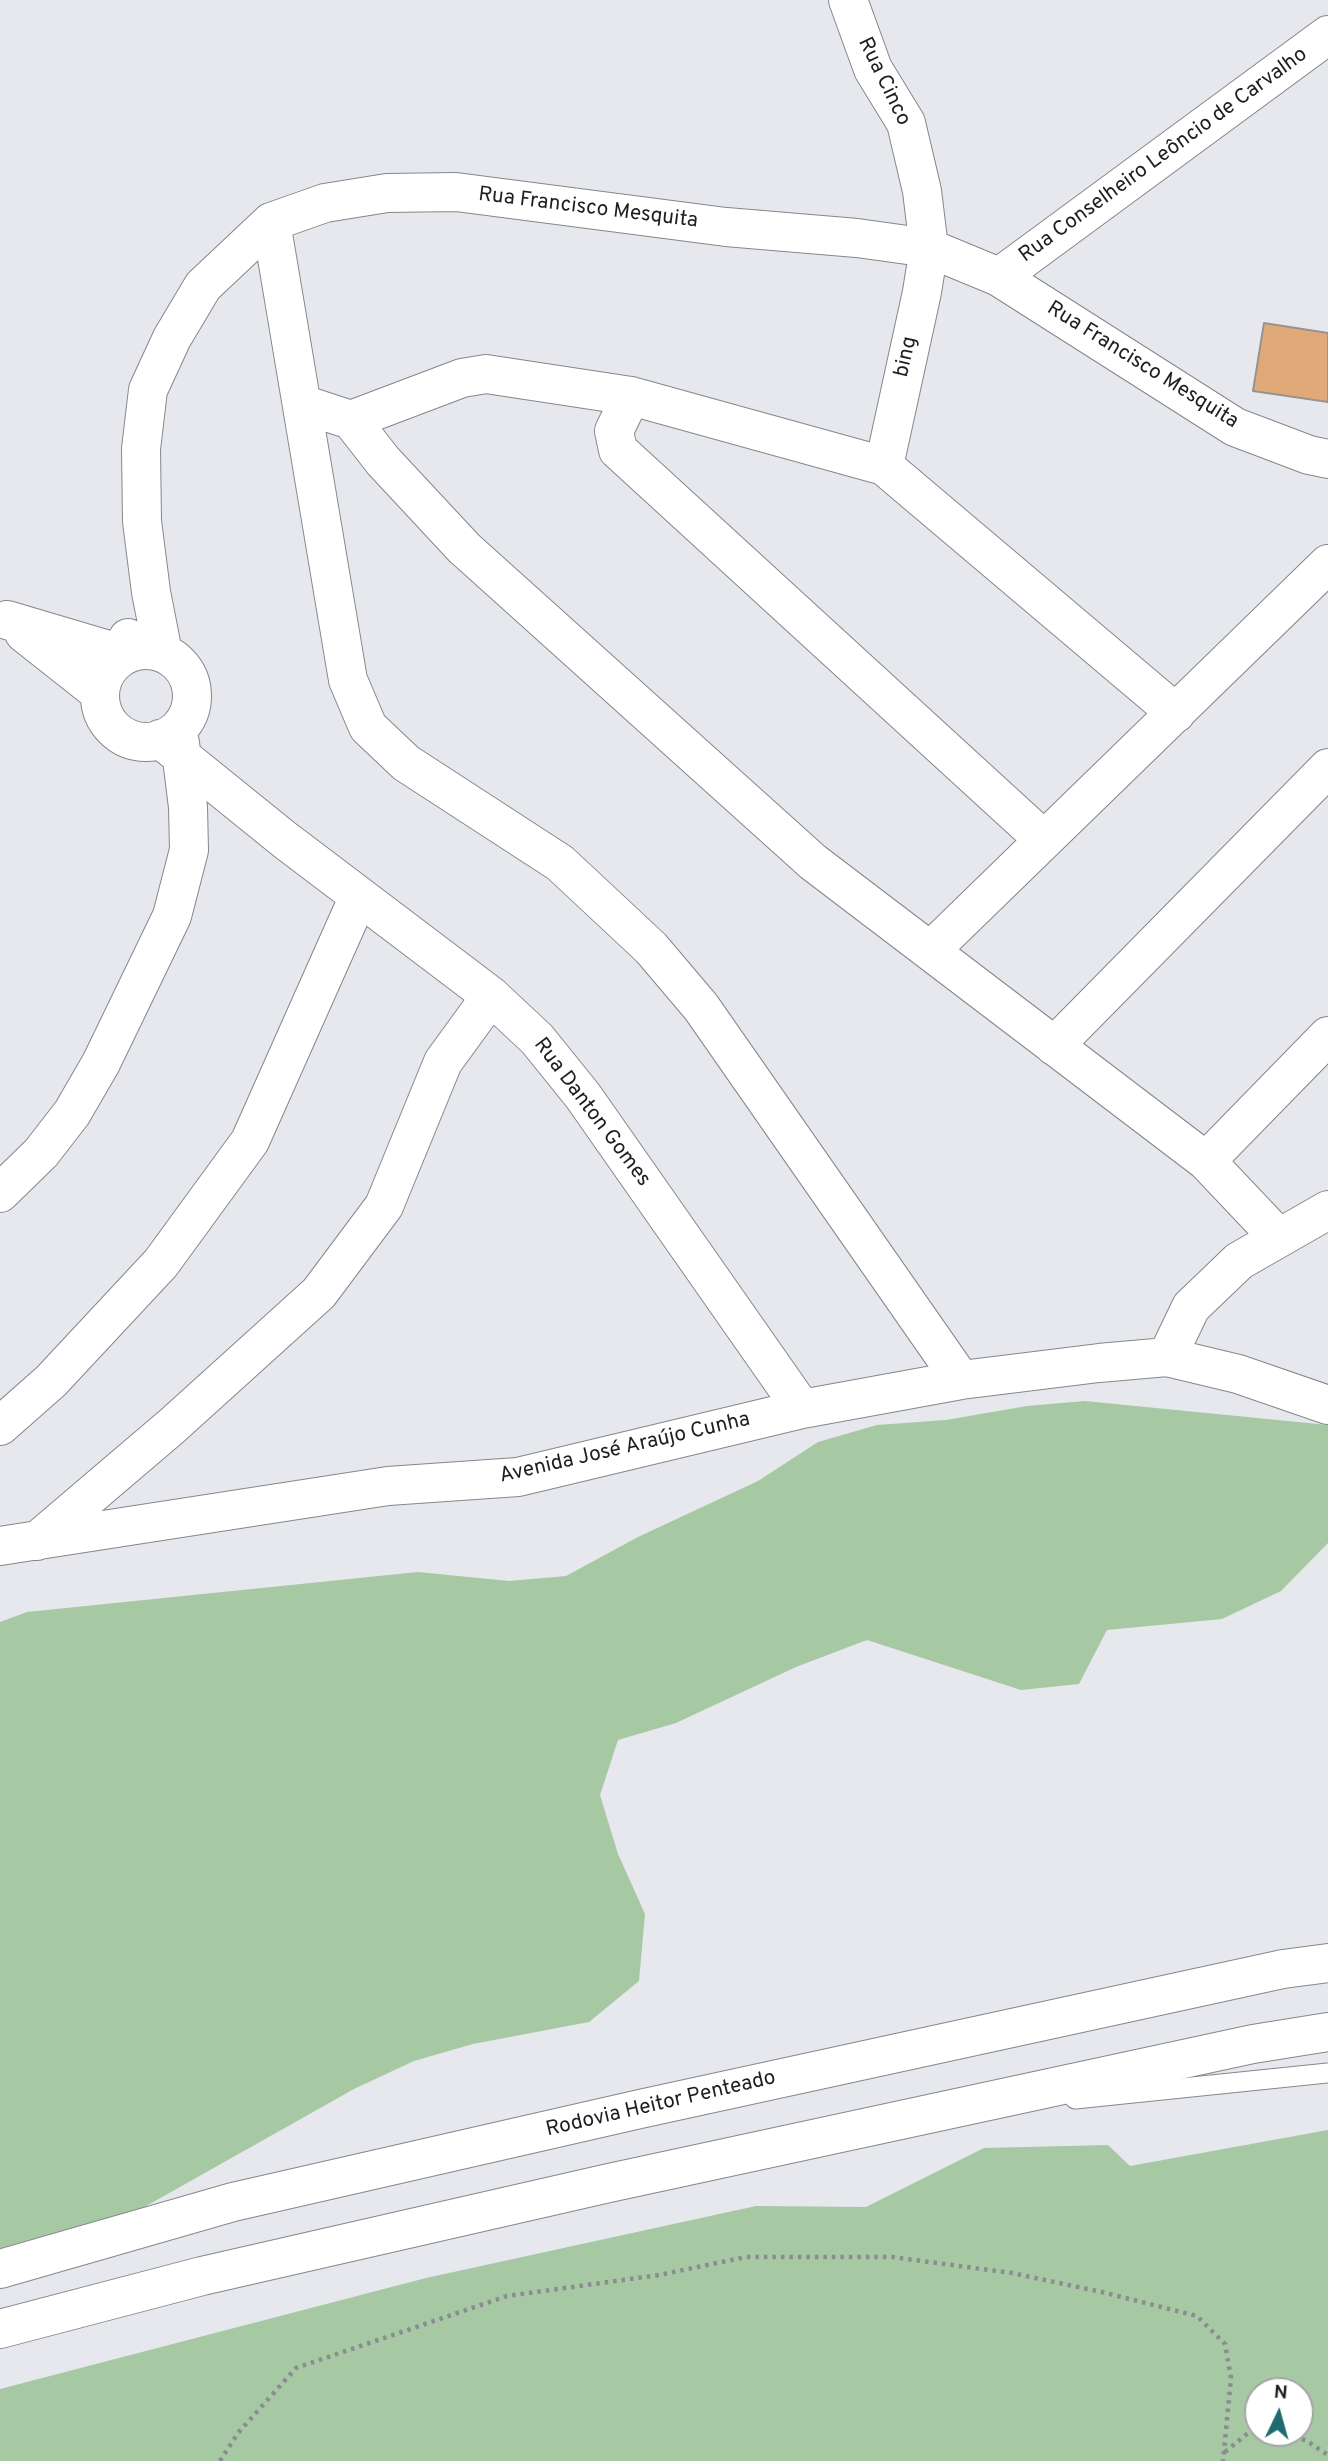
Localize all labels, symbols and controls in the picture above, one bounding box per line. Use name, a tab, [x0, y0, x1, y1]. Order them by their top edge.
street label: Rua Cinco	[851, 34, 915, 130]
street label: Rua Conselheiro Leôncio de Carvalho	[1015, 43, 1313, 269]
street label: Rua Francisco Mesquita	[477, 183, 699, 235]
street label: Rua Francisco Mesquita	[1042, 297, 1242, 435]
street label: bing	[890, 334, 924, 380]
street label: Rua Danton Gomes	[527, 1034, 655, 1192]
street label: Avenida José Araújo Cunha	[497, 1408, 753, 1490]
street label: Rodovia Heitor Penteado	[544, 2066, 778, 2144]
north arrow	[1244, 2377, 1314, 2447]
text: N	[1273, 2381, 1289, 2406]

